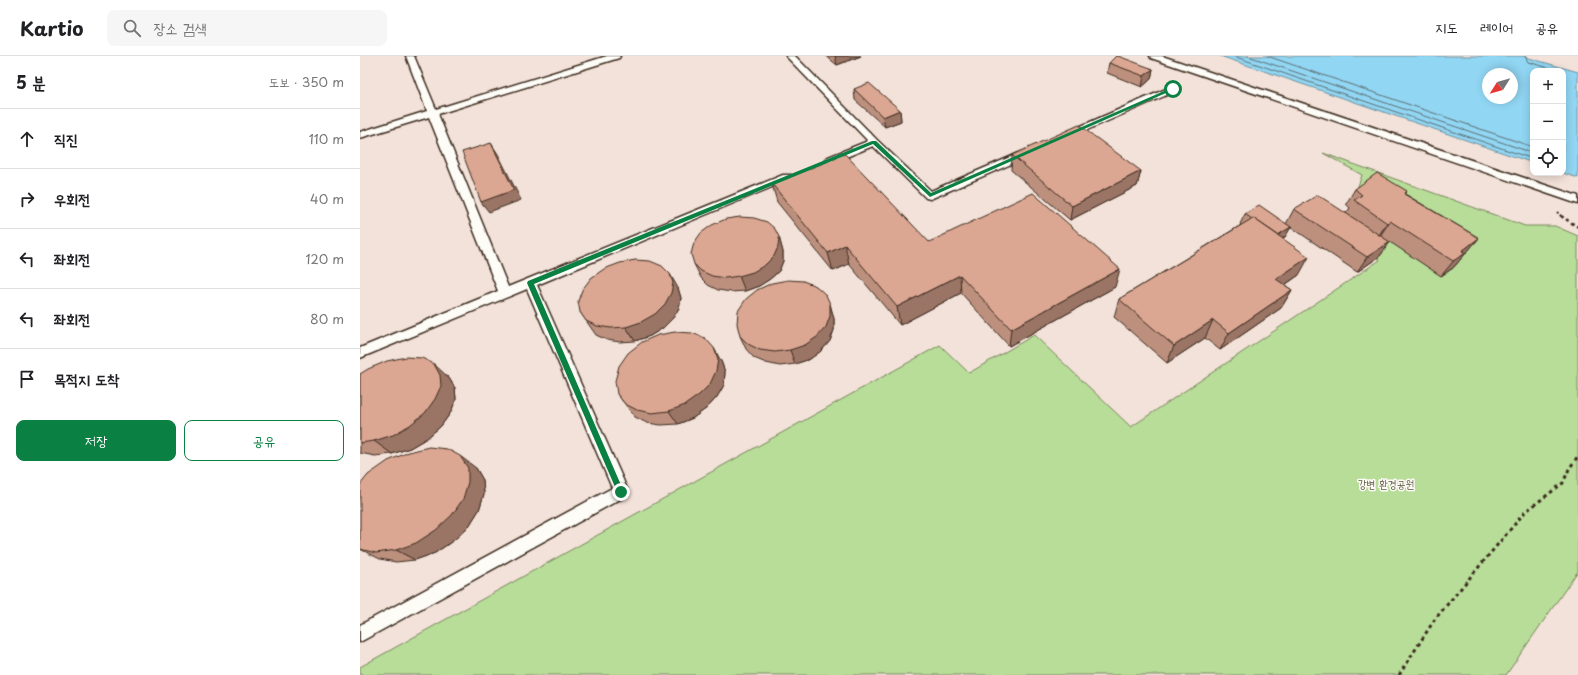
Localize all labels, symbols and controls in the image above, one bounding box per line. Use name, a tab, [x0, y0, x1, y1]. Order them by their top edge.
search box	[107, 10, 387, 46]
text: Kartio	[20, 14, 83, 42]
text: 장소 검색	[153, 16, 207, 39]
icon: search	[121, 17, 143, 39]
text: 지도	[1435, 17, 1458, 38]
text: 레이어	[1480, 17, 1513, 38]
text: 공유	[1535, 17, 1558, 38]
north arrow	[1482, 68, 1518, 104]
map controls	[1530, 68, 1566, 176]
button: +	[1530, 68, 1566, 104]
text: 5 분	[16, 69, 46, 95]
text: 도보 · 350 m	[269, 72, 344, 91]
route start	[1164, 80, 1182, 98]
button: −	[1530, 104, 1566, 140]
text: 직진	[54, 127, 78, 150]
icon: ahead	[16, 128, 38, 150]
text: 110 m	[309, 129, 344, 148]
button: locate	[1530, 140, 1566, 176]
text: 우회전	[54, 187, 90, 210]
icon: right	[16, 188, 38, 210]
text: 40 m	[310, 189, 344, 208]
text: 좌회전	[54, 247, 90, 270]
icon: left	[16, 248, 38, 270]
text: 120 m	[305, 249, 344, 268]
text: 좌회전	[54, 307, 90, 330]
icon: left	[16, 308, 38, 330]
text: 80 m	[310, 309, 344, 328]
text: 목적지 도착	[54, 367, 119, 390]
icon: arrive	[16, 368, 38, 390]
button: 저장	[16, 420, 176, 461]
button: 공유	[184, 420, 344, 461]
park label: 강변 환경공원	[1358, 475, 1414, 492]
route end	[612, 483, 630, 501]

